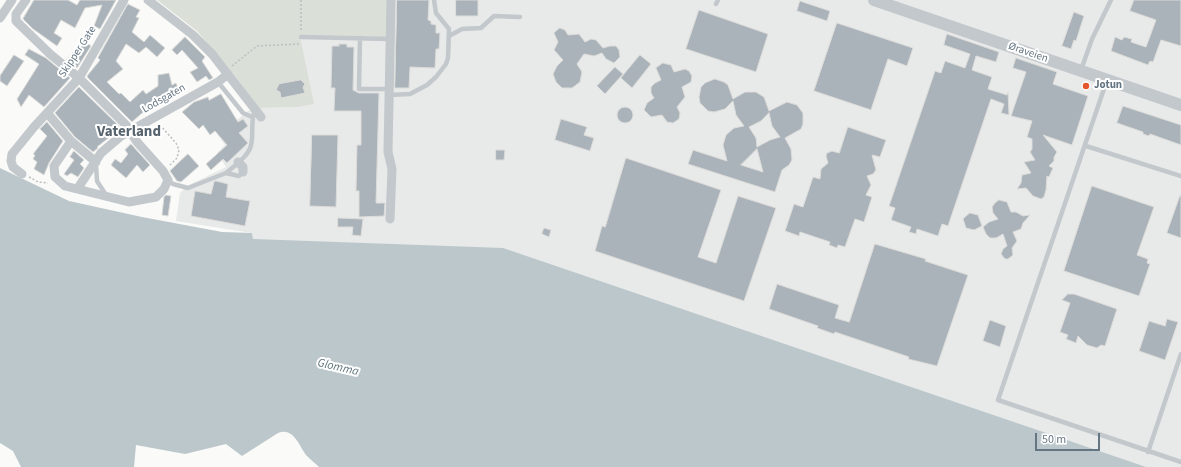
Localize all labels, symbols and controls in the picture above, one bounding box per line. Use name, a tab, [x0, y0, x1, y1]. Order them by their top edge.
street label: Skipper Gate	[56, 24, 100, 80]
street label: Øraveien	[1006, 40, 1050, 66]
place label: Jotun	[1094, 79, 1122, 93]
street label: Lodsgaten	[140, 81, 188, 117]
marker: Jotun	[1081, 81, 1091, 91]
district label: Vaterland	[97, 124, 161, 142]
water label: Glomma	[316, 356, 360, 380]
scale bar	[1037, 425, 1102, 451]
text: 50 m	[1042, 431, 1066, 448]

